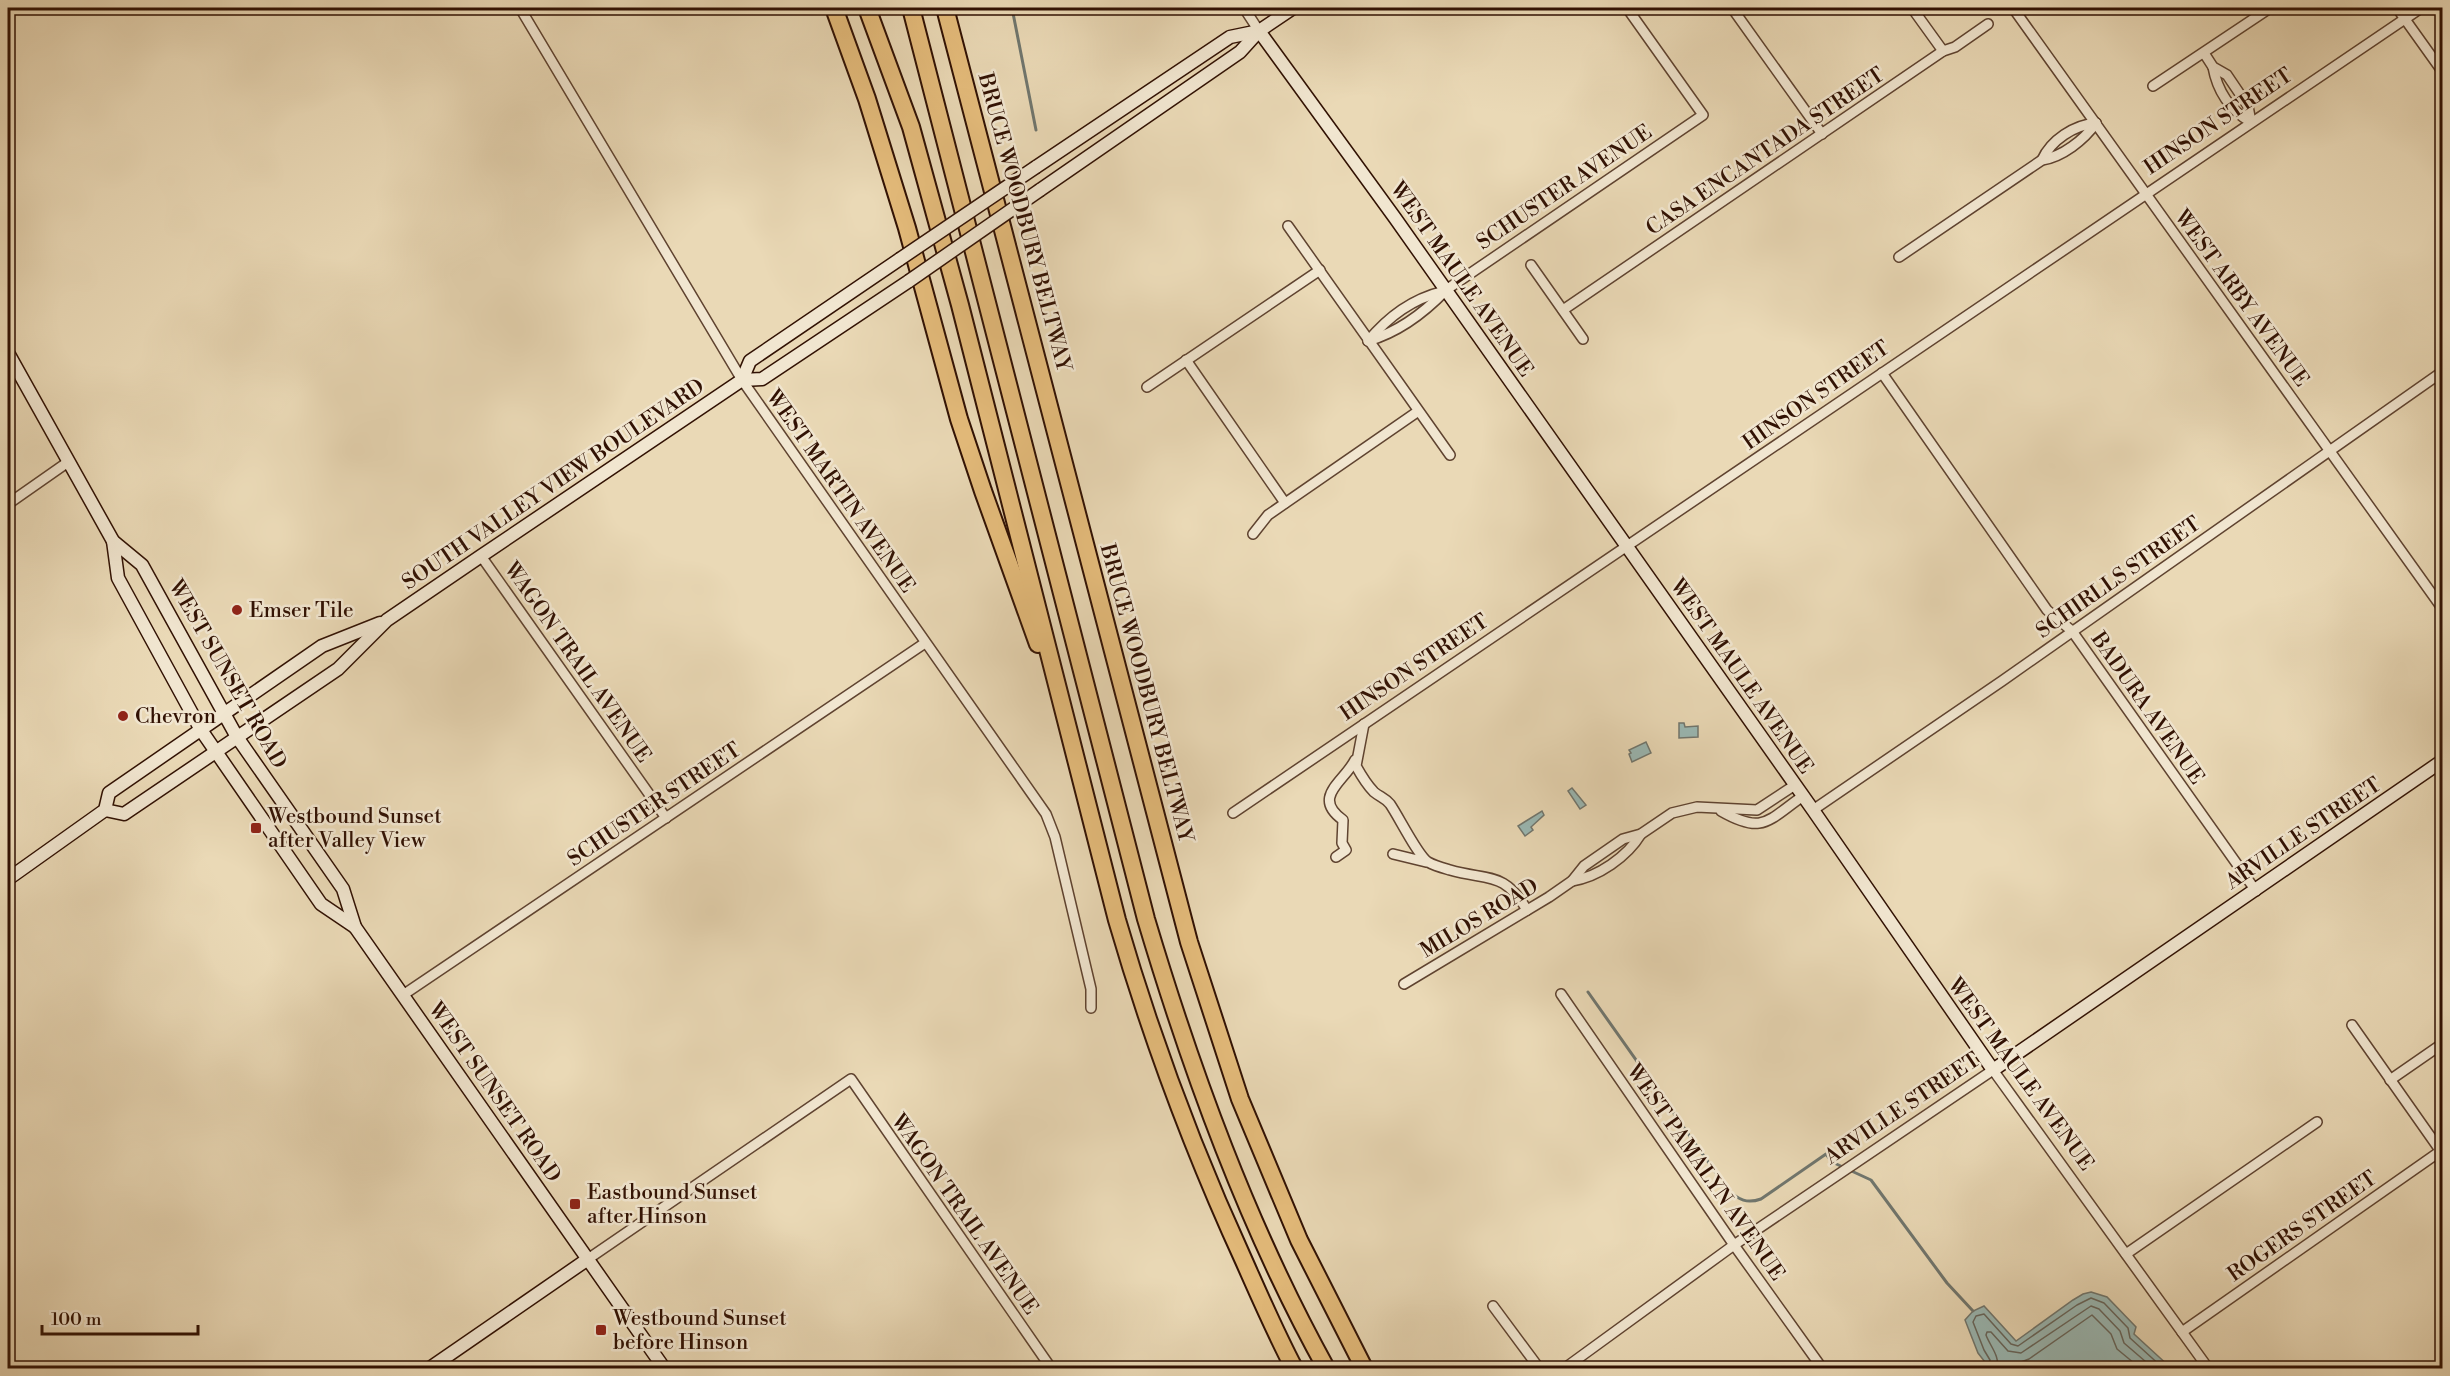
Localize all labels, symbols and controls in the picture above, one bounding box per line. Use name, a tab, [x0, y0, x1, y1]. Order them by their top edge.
street label: CASA ENCANTADA STREET	[1641, 62, 1890, 241]
street label: HINSON STREET	[2140, 63, 2298, 181]
street label: BRUCE WOODBURY BELTWAY	[971, 69, 1077, 375]
street label: SCHUSTER AVENUE	[1472, 119, 1657, 256]
street label: WEST MAULE AVENUE	[1383, 176, 1538, 382]
street label: WEST ARBY AVENUE	[2168, 204, 2314, 392]
street label: HINSON STREET	[1738, 335, 1895, 456]
street label: SOUTH VALLEY VIEW BOULEVARD	[397, 374, 710, 596]
street label: WEST MARTIN AVENUE	[760, 384, 920, 598]
street label: SCHIRLLS STREET	[2031, 511, 2206, 644]
street label: BRUCE WOODBURY BELTWAY	[1093, 540, 1199, 846]
street label: WAGON TRAIL AVENUE	[498, 557, 656, 768]
street label: WEST MAULE AVENUE	[1663, 573, 1818, 779]
street label: WEST SUNSET ROAD	[162, 575, 292, 774]
place label: Emser Tile	[249, 598, 354, 624]
marker: Emser Tile	[230, 603, 244, 617]
street label: HINSON STREET	[1336, 609, 1494, 727]
street label: BADURA AVENUE	[2084, 627, 2209, 790]
place label: Chevron	[135, 704, 217, 730]
marker: Chevron	[116, 709, 130, 723]
street label: SCHUSTER STREET	[563, 737, 746, 872]
street label: ARVILLE STREET	[2220, 772, 2387, 896]
place label: Westbound Sunset after Valley View	[267, 804, 442, 854]
marker: Westbound Sunset after Valley View	[249, 821, 263, 835]
street label: MILOS ROAD	[1416, 873, 1543, 964]
street label: WEST MAULE AVENUE	[1941, 972, 2099, 1176]
street label: WEST SUNSET ROAD	[422, 997, 566, 1188]
street label: ARVILLE STREET	[1819, 1047, 1986, 1171]
street label: WEST PAMALYN AVENUE	[1620, 1059, 1790, 1286]
street label: WAGON TRAIL AVENUE	[885, 1109, 1043, 1320]
street label: ROGERS STREET	[2223, 1165, 2382, 1288]
place label: Eastbound Sunset after Hinson	[587, 1180, 758, 1230]
marker: Eastbound Sunset after Hinson	[568, 1197, 582, 1211]
scale bar	[42, 1298, 198, 1336]
place label: Westbound Sunset before Hinson	[612, 1306, 787, 1356]
text: 100 m	[51, 1308, 102, 1331]
marker: Westbound Sunset before Hinson	[594, 1323, 608, 1337]

